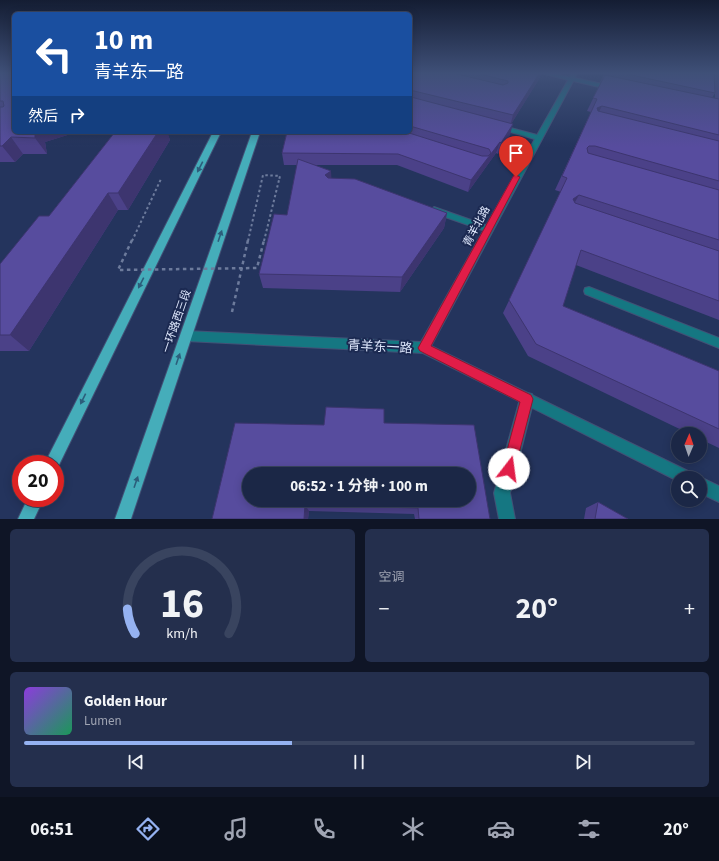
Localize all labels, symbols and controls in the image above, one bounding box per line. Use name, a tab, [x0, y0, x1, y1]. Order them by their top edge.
text: 10 m	[94, 20, 153, 60]
icon: left	[28, 28, 80, 80]
text: 青羊东一路	[94, 60, 184, 85]
icon: right	[66, 104, 88, 126]
text: 然后	[28, 106, 58, 127]
pin	[499, 136, 533, 177]
icon: arrive	[505, 142, 527, 164]
one-way arrow	[197, 161, 203, 173]
street label: 青羊北路	[459, 203, 493, 249]
one-way arrow	[218, 230, 224, 242]
one-way arrow	[138, 277, 144, 289]
street label: 一环路西三段	[159, 288, 194, 355]
street label: 青羊东一路	[347, 336, 413, 358]
one-way arrow	[175, 353, 181, 365]
one-way arrow	[80, 394, 86, 405]
north arrow	[671, 427, 707, 463]
map controls	[671, 427, 707, 507]
position arrow	[488, 448, 530, 490]
speed limit sign: 20	[12, 455, 64, 507]
button: search	[671, 471, 707, 507]
one-way arrow	[133, 476, 139, 488]
text: 06:52 · 1 分钟 · 100 m	[290, 476, 428, 497]
text: 空调	[379, 568, 405, 586]
text: 16	[160, 573, 204, 633]
text: 20°	[515, 587, 558, 630]
text: −	[379, 593, 389, 625]
text: +	[684, 593, 695, 625]
text: km/h	[166, 622, 198, 643]
text: Golden Hour	[84, 691, 167, 712]
text: Lumen	[84, 712, 122, 730]
icon: previous	[125, 751, 147, 773]
icon: pause	[348, 751, 370, 773]
icon: next	[572, 751, 594, 773]
icon: directions	[134, 815, 162, 843]
icon: music	[222, 815, 250, 843]
icon: phone	[310, 815, 338, 843]
icon: climate	[399, 815, 427, 843]
icon: car	[487, 815, 515, 843]
icon: filters	[575, 815, 603, 843]
text: 06:51	[30, 817, 74, 842]
text: 20°	[663, 817, 689, 842]

